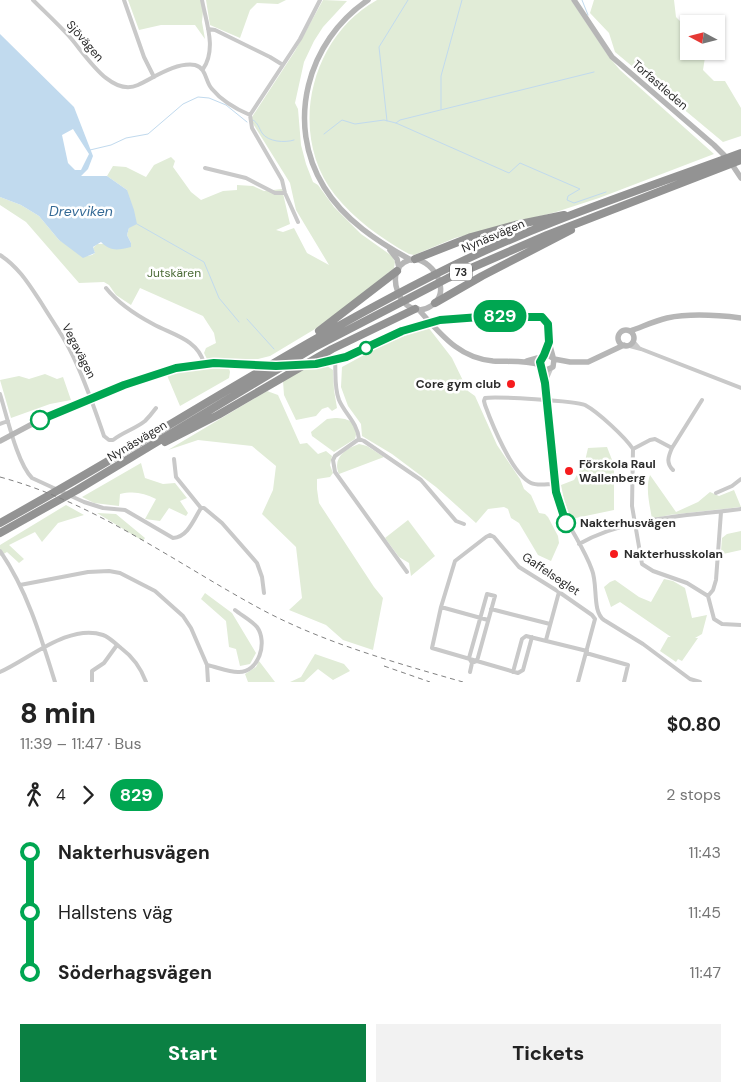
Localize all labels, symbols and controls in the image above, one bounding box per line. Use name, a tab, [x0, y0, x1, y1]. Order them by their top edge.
north arrow	[680, 15, 725, 60]
map controls	[680, 15, 725, 60]
street label: Sjövägen	[63, 17, 107, 65]
street label: Torfastleden	[629, 56, 691, 114]
water label: Drevviken	[49, 202, 113, 220]
street label: Nynäsvägen	[459, 216, 527, 256]
road number: 73	[450, 264, 472, 280]
park label: Jutskären	[147, 265, 201, 281]
line badge: 829	[471, 300, 529, 332]
text: 829	[483, 304, 517, 328]
street label: Vegavägen	[58, 321, 100, 381]
unlabelled marker	[359, 341, 373, 355]
place label: Core gym club	[416, 376, 501, 392]
marker: Core gym club	[505, 378, 517, 390]
unlabelled marker	[30, 410, 50, 430]
street label: Nynäsvägen	[104, 417, 170, 465]
place label: Förskola Raul Wallenberg	[579, 456, 656, 486]
marker: Förskola Raul Wallenberg	[563, 465, 575, 477]
marker: Nakterhusvägen	[556, 513, 576, 533]
place label: Nakterhusvägen	[580, 515, 676, 531]
place label: Nakterhusskolan	[624, 546, 723, 562]
marker: Nakterhusskolan	[608, 548, 620, 560]
street label: Gaffelseglet	[519, 549, 583, 599]
text: 8 min	[20, 695, 96, 732]
text: $0.80	[667, 712, 721, 737]
text: 11:39 – 11:47 · Bus	[20, 733, 141, 754]
icon: walk	[20, 781, 48, 809]
icon: forward	[74, 781, 102, 809]
text: 829	[120, 783, 153, 807]
text: 4	[56, 784, 66, 805]
text: 2 stops	[666, 784, 721, 805]
text: Nakterhusvägen	[58, 840, 210, 865]
text: 11:43	[689, 842, 721, 863]
text: Hallstens väg	[58, 900, 173, 925]
text: 11:45	[688, 902, 721, 923]
text: Söderhagsvägen	[58, 960, 212, 985]
text: 11:47	[690, 962, 721, 983]
button: Start	[20, 1024, 366, 1082]
button: Tickets	[376, 1024, 721, 1082]

